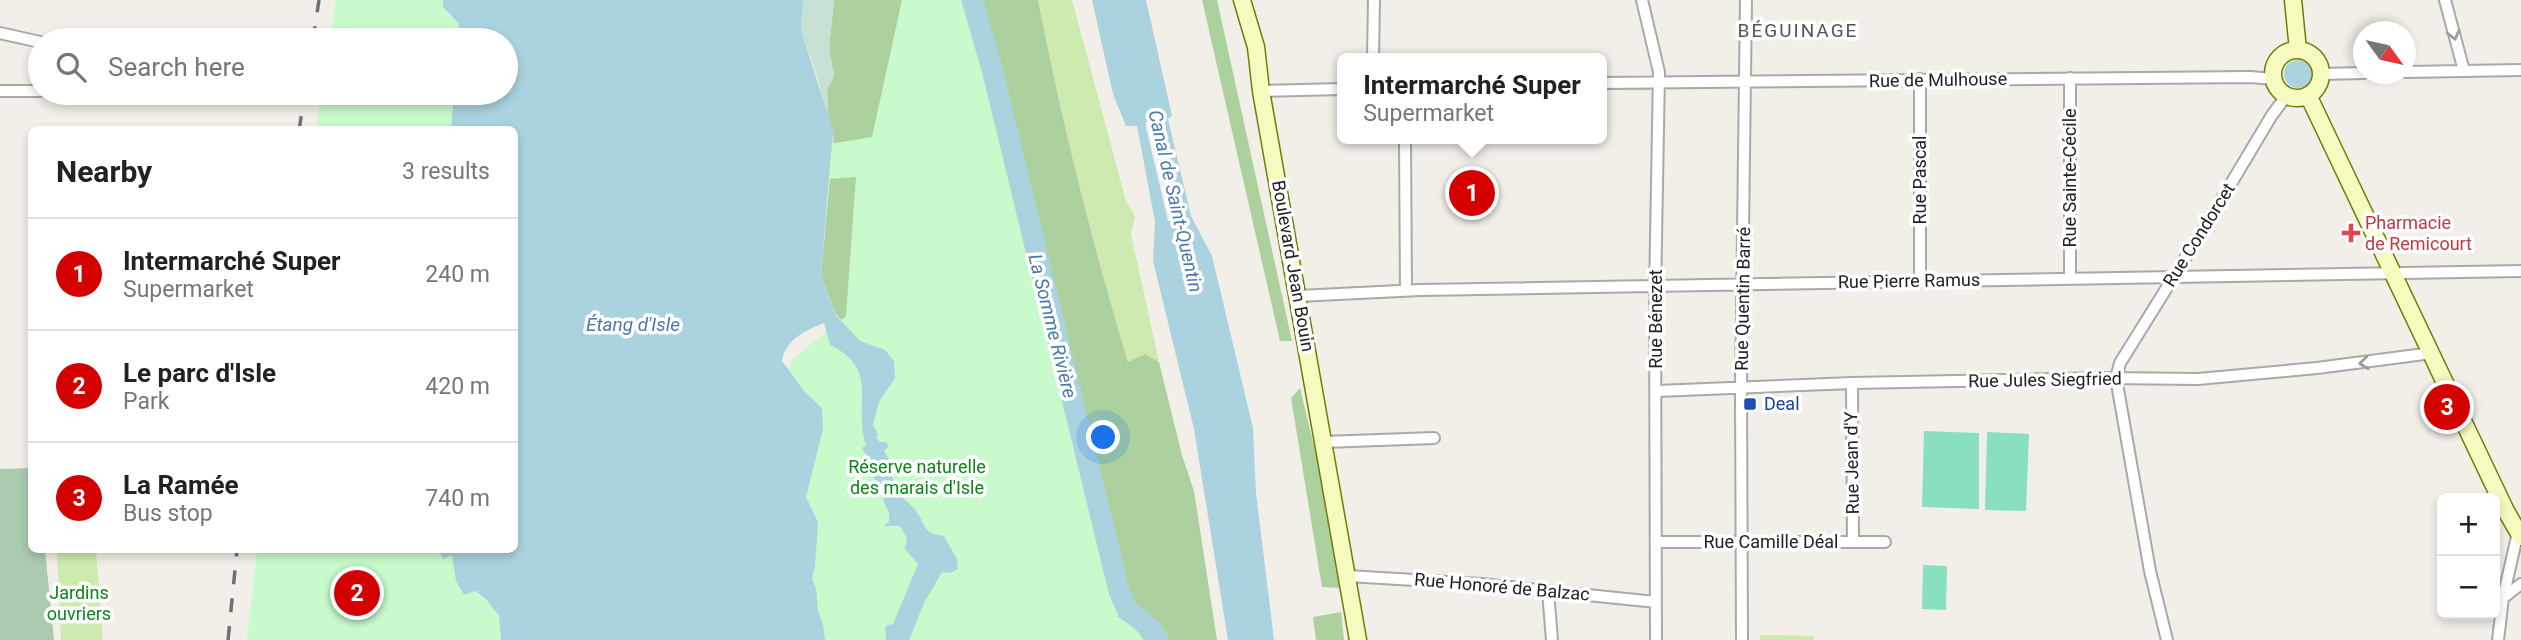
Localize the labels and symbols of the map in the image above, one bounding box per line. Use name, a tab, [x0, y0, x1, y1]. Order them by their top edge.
district label: BÉGUINAGE	[1738, 19, 1858, 42]
north arrow	[2353, 21, 2416, 84]
one-way arrow	[2446, 29, 2460, 41]
street label: Rue de Mulhouse	[1869, 68, 2007, 91]
water label: Canal de Saint-Quentin	[1143, 108, 1208, 295]
street label: Rue Sainte-Cécile	[2059, 108, 2080, 248]
street label: Rue Pascal	[1909, 136, 1930, 224]
pin: 1	[1449, 167, 1495, 219]
street label: Boulevard Jean Bouin	[1268, 179, 1319, 353]
street label: Rue Condorcet	[2158, 179, 2239, 290]
place label: Pharmacie de Remicourt	[2365, 212, 2472, 254]
marker: Pharmacie de Remicourt	[2343, 225, 2359, 241]
street label: Rue Quentin Barré	[1731, 227, 1754, 371]
water label: La Somme Rivière	[1023, 252, 1082, 401]
street label: Rue Bénezet	[1645, 269, 1666, 369]
street label: Rue Pierre Ramus	[1838, 269, 1980, 292]
water label: Étang d'Isle	[586, 313, 680, 336]
one-way arrow	[2359, 355, 2370, 370]
street label: Rue Jules Siegfried	[1968, 368, 2122, 391]
pin: 3	[2424, 381, 2470, 433]
place label: Deal	[1764, 393, 1800, 414]
marker: Deal	[1742, 396, 1758, 412]
street label: Rue Jean d'Y	[1840, 411, 1863, 515]
your location	[1086, 420, 1120, 454]
park label: Réserve naturelle des marais d'Isle	[848, 456, 986, 498]
street label: Rue Camille Déal	[1704, 531, 1838, 552]
pin: 2	[334, 567, 380, 619]
street label: Rue Honoré de Balzac	[1413, 568, 1591, 605]
park label: Jardins ouvriers	[47, 582, 111, 624]

